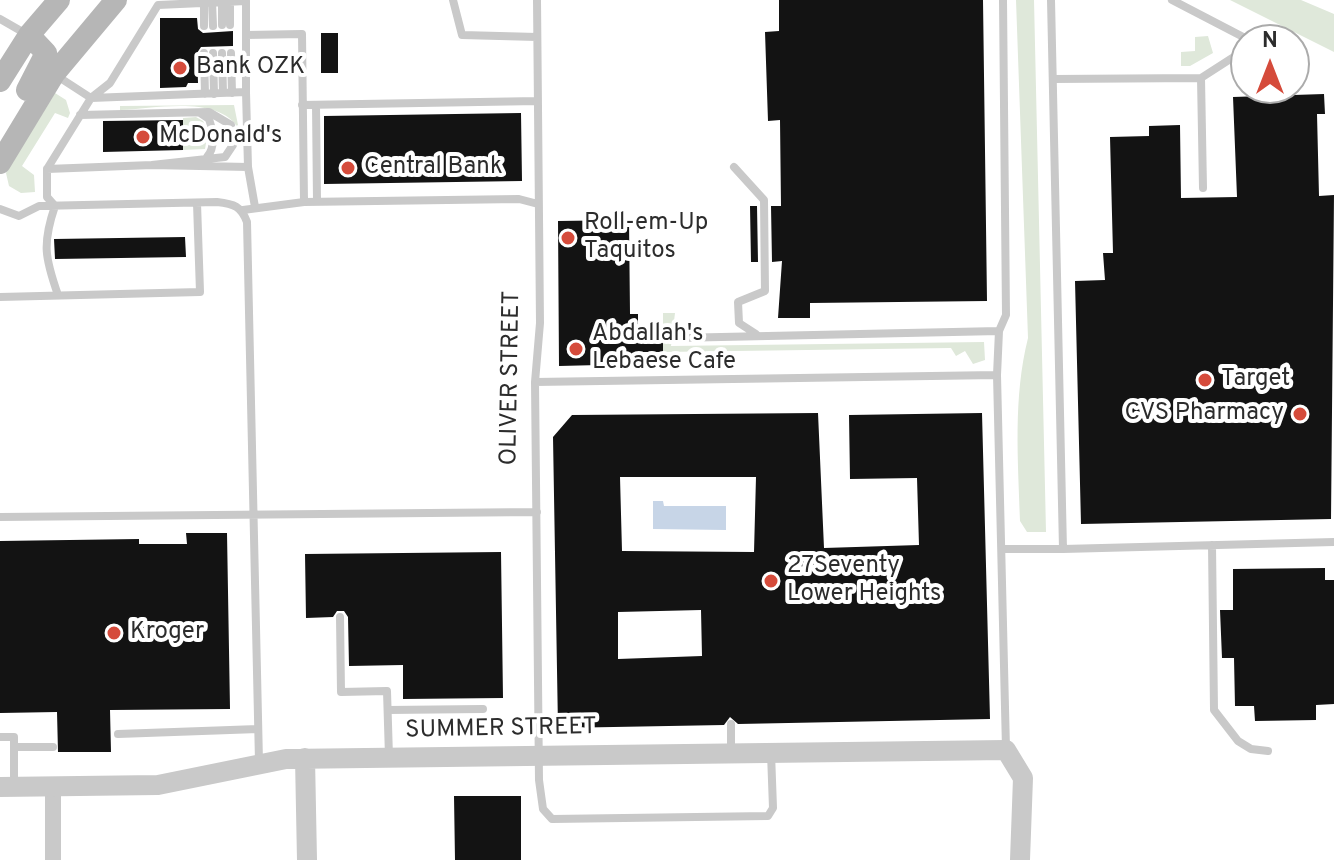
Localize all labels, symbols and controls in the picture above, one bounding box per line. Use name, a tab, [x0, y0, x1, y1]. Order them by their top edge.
north arrow	[1230, 24, 1310, 104]
text: N	[1262, 28, 1278, 55]
place label: Bank OZK	[196, 54, 305, 82]
marker: Bank OZK	[171, 59, 189, 77]
place label: McDonald's	[159, 123, 282, 151]
marker: McDonald's	[134, 128, 152, 146]
place label: Central Bank	[364, 154, 503, 182]
marker: Central Bank	[339, 159, 357, 177]
place label: Roll-em-Up Taquitos	[584, 210, 708, 266]
marker: Roll-em-Up Taquitos	[559, 229, 577, 247]
street label: OLIVER STREET	[496, 290, 528, 466]
place label: Abdallah's Lebaese Cafe	[592, 321, 736, 377]
marker: Abdallah's Lebaese Cafe	[567, 340, 585, 358]
place label: Target	[1221, 366, 1290, 394]
marker: Target	[1196, 371, 1214, 389]
place label: CVS Pharmacy	[1124, 400, 1284, 428]
marker: CVS Pharmacy	[1291, 405, 1309, 423]
place label: 27Seventy Lower Heights	[787, 553, 941, 609]
marker: 27Seventy Lower Heights	[762, 572, 780, 590]
place label: Kroger	[130, 619, 204, 647]
marker: Kroger	[105, 624, 123, 642]
street label: SUMMER STREET	[405, 714, 597, 746]

